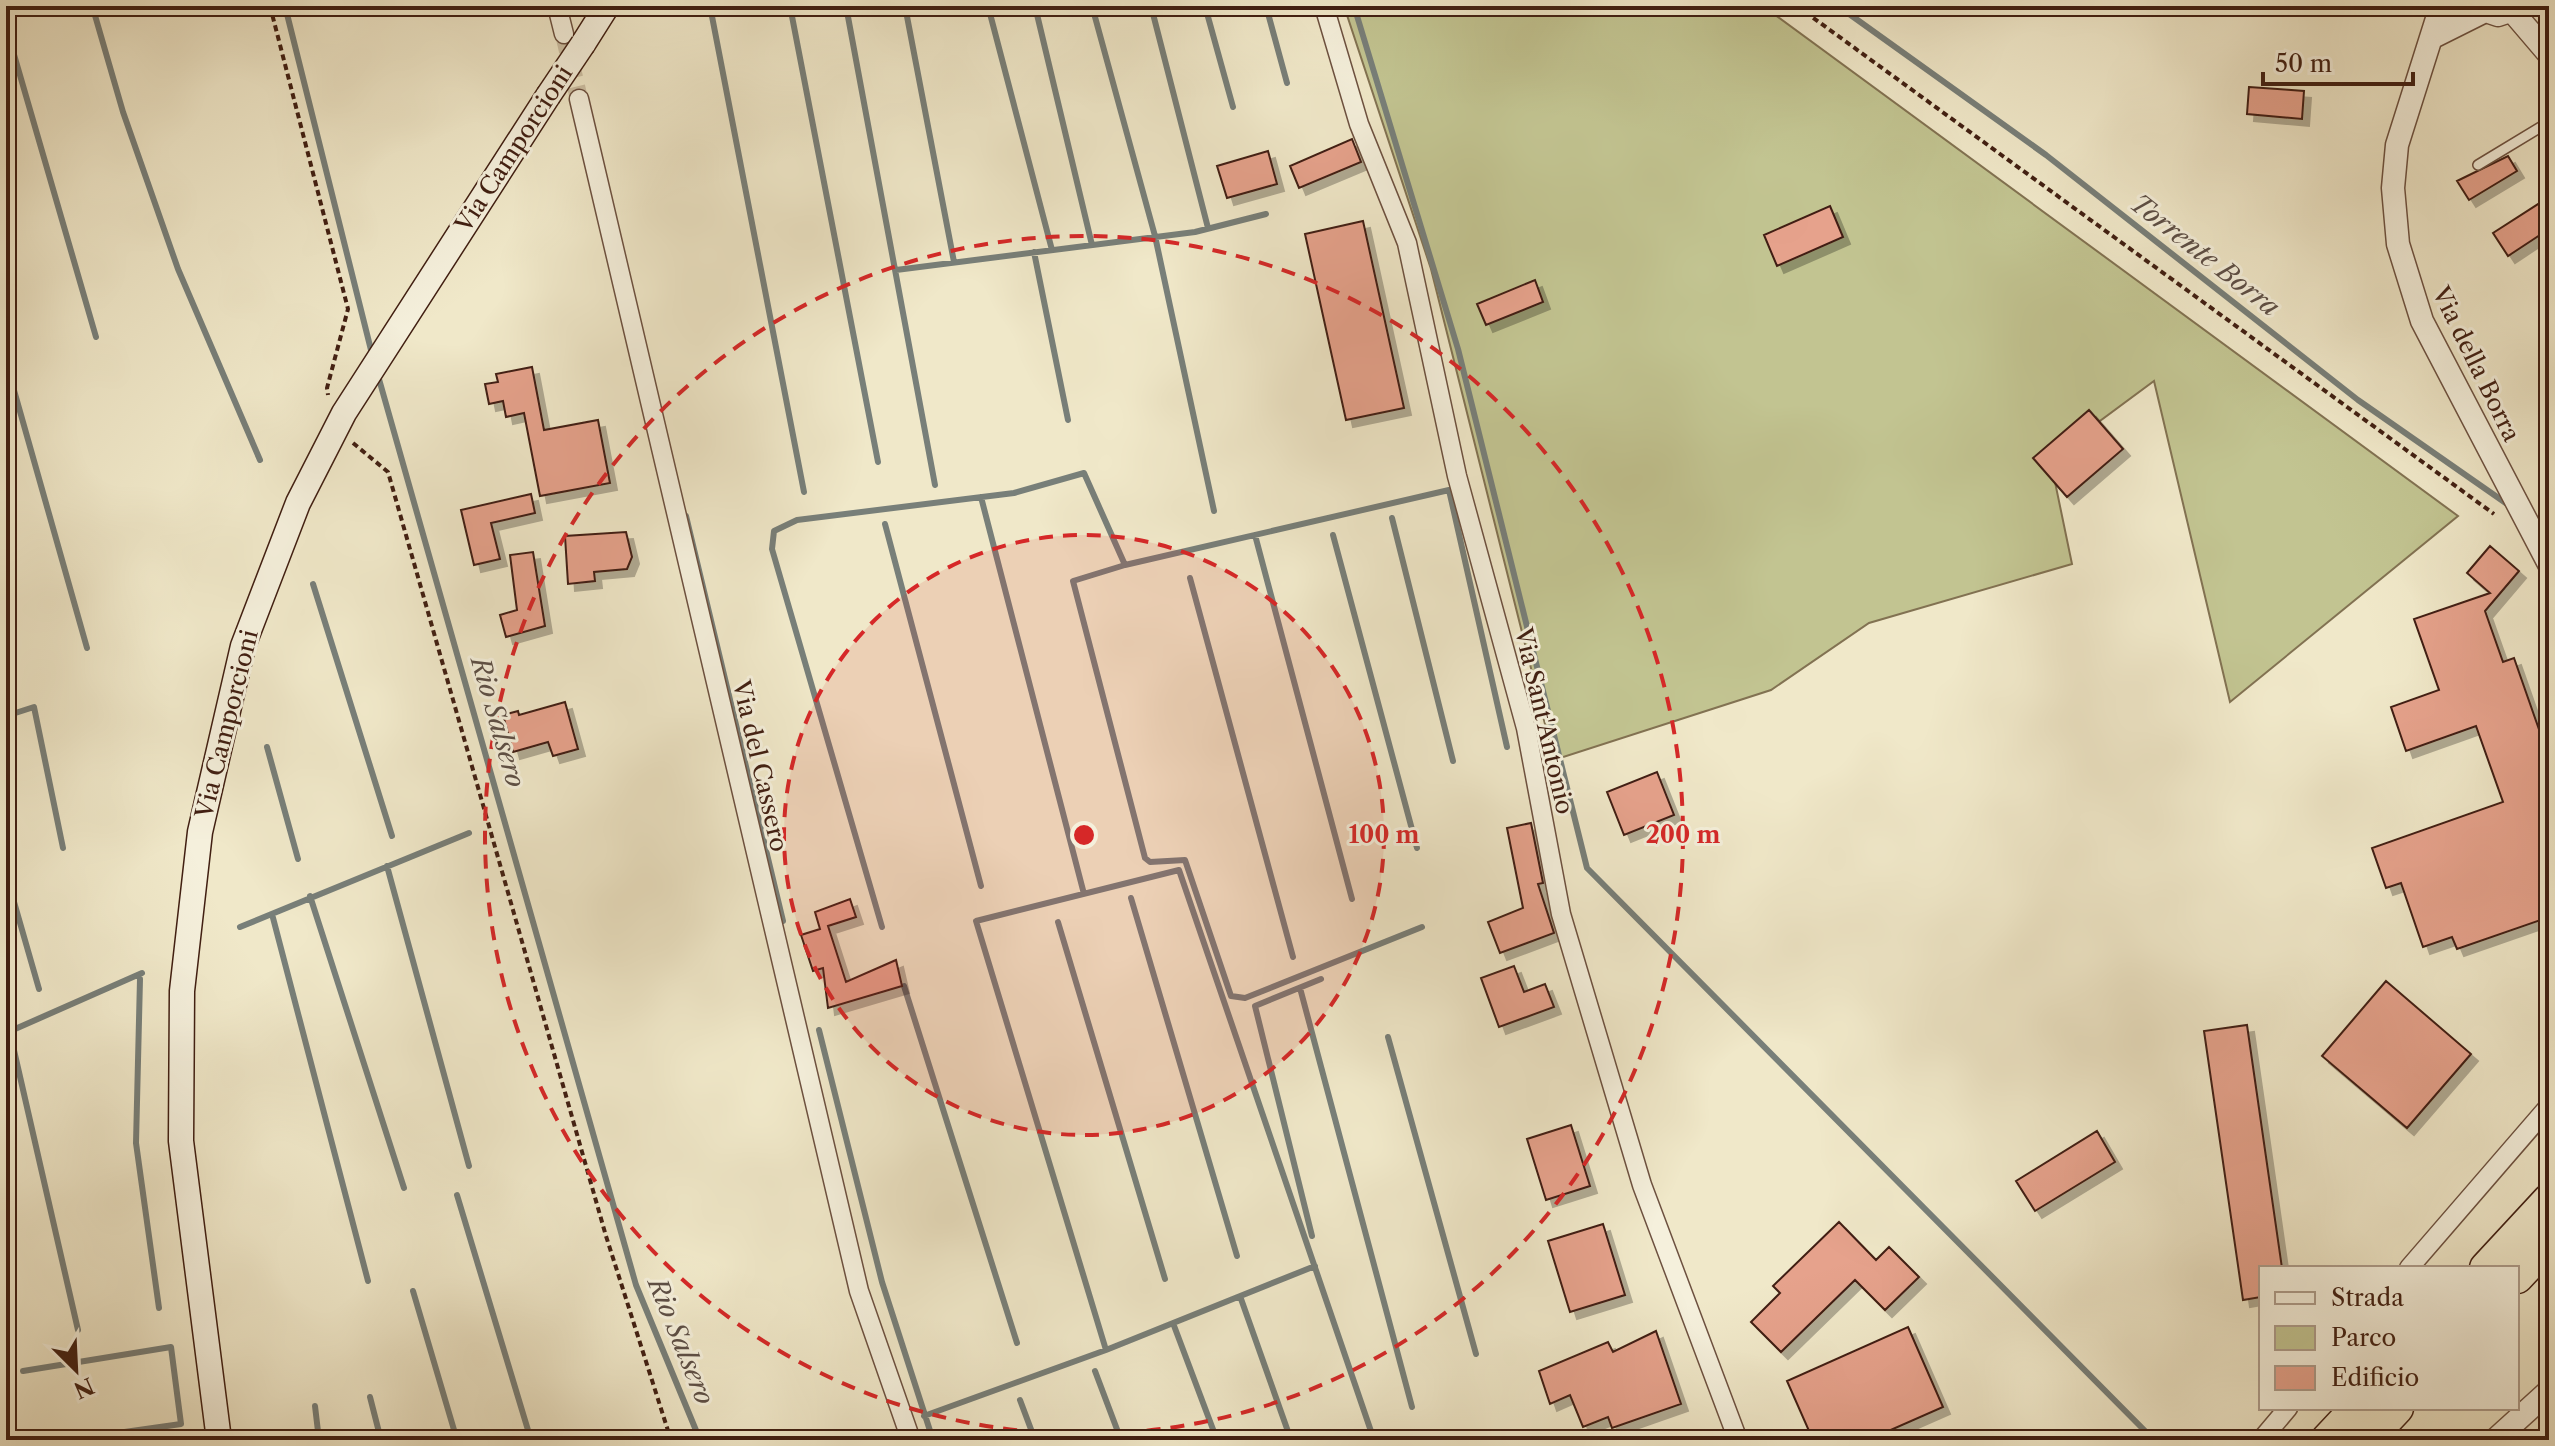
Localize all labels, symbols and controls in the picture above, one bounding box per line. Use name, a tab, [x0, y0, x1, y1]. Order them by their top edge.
scale bar	[2263, 36, 2413, 86]
text: 50 m	[2275, 49, 2332, 78]
street label: Via Camporcioni	[448, 60, 578, 238]
water label: Torrente Borra	[2124, 187, 2286, 323]
street label: Via della Borra	[2426, 281, 2527, 446]
street label: Via Sant'Antonio	[1509, 624, 1580, 817]
street label: Via Camporcioni	[189, 627, 264, 822]
water label: Rio Salsero	[464, 651, 532, 791]
street label: Via del Cassero	[726, 676, 794, 854]
text: 100 m	[1348, 820, 1420, 849]
text: 200 m	[1646, 820, 1720, 849]
centre of rings	[1070, 821, 1098, 849]
legend	[2259, 1266, 2519, 1410]
water label: Rio Salsero	[640, 1271, 721, 1409]
text: Strada	[2331, 1283, 2404, 1312]
text: Parco	[2331, 1323, 2396, 1352]
north arrow	[36, 1330, 116, 1410]
text: Edificio	[2331, 1363, 2419, 1392]
text: N	[70, 1372, 98, 1404]

